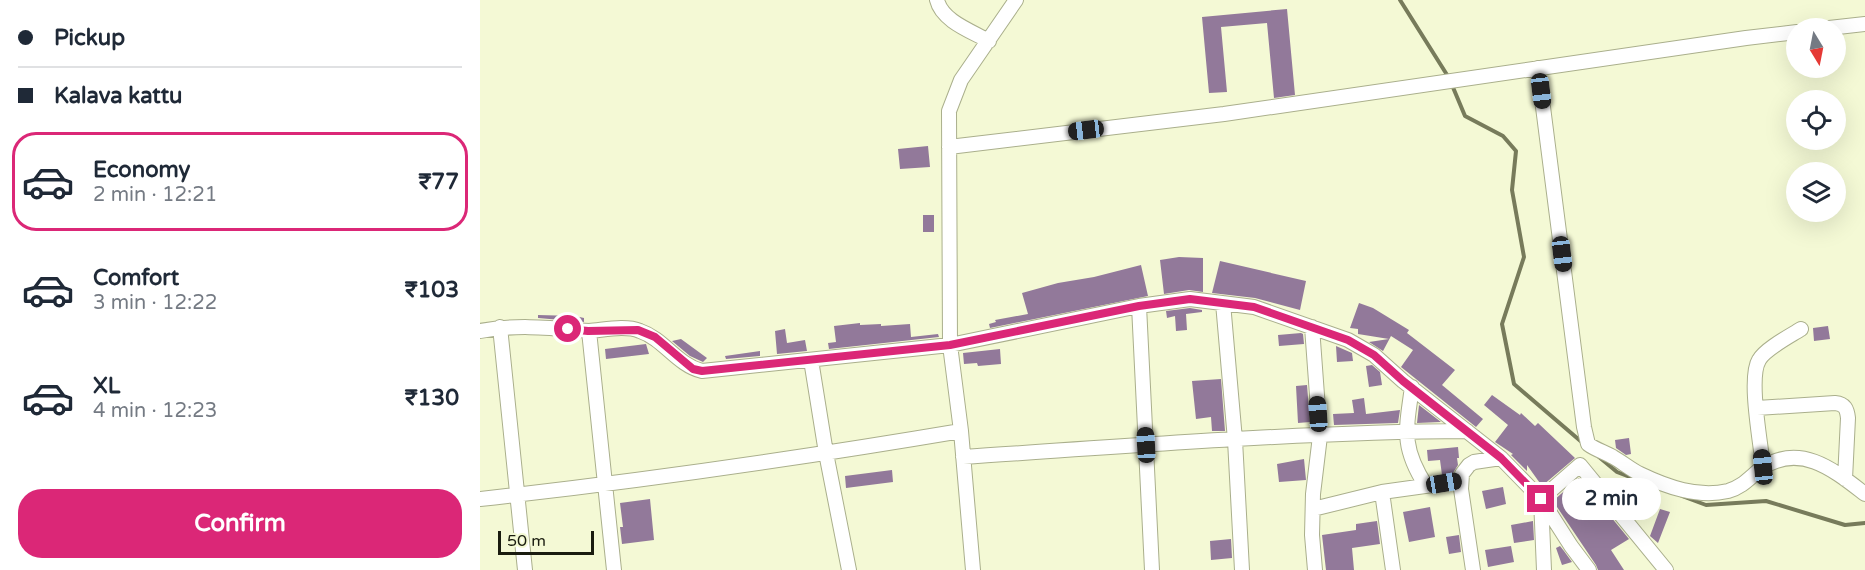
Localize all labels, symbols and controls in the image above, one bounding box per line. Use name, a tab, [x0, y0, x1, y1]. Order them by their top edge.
north arrow	[1786, 18, 1846, 78]
map controls	[1786, 18, 1846, 222]
text: Pickup	[54, 25, 125, 51]
car	[1530, 72, 1552, 110]
text: Kalava kattu	[54, 83, 182, 109]
button: locate	[1786, 90, 1846, 150]
car	[1067, 119, 1105, 141]
icon: car	[21, 155, 75, 209]
text: Economy	[93, 157, 190, 183]
button: layers	[1786, 162, 1846, 222]
text: ₹77	[418, 169, 459, 195]
text: 2 min · 12:21	[93, 183, 217, 207]
car	[1551, 235, 1573, 273]
icon: car	[21, 263, 75, 317]
text: Comfort	[93, 265, 179, 291]
text: ₹103	[405, 277, 459, 303]
text: 3 min · 12:22	[93, 291, 217, 315]
route start	[554, 315, 581, 342]
icon: car	[21, 371, 75, 425]
text: XL	[93, 373, 120, 399]
text: ₹130	[405, 385, 459, 411]
car	[1308, 395, 1328, 433]
text: 4 min · 12:23	[93, 399, 217, 423]
car	[1136, 427, 1156, 463]
car	[1752, 448, 1774, 486]
car	[1425, 471, 1463, 495]
callout: 2 min	[1562, 478, 1661, 520]
route end	[1527, 485, 1554, 512]
text: 2 min	[1585, 487, 1638, 511]
button: Confirm	[18, 489, 462, 558]
scale bar	[498, 528, 594, 556]
text: 50 m	[507, 531, 546, 551]

